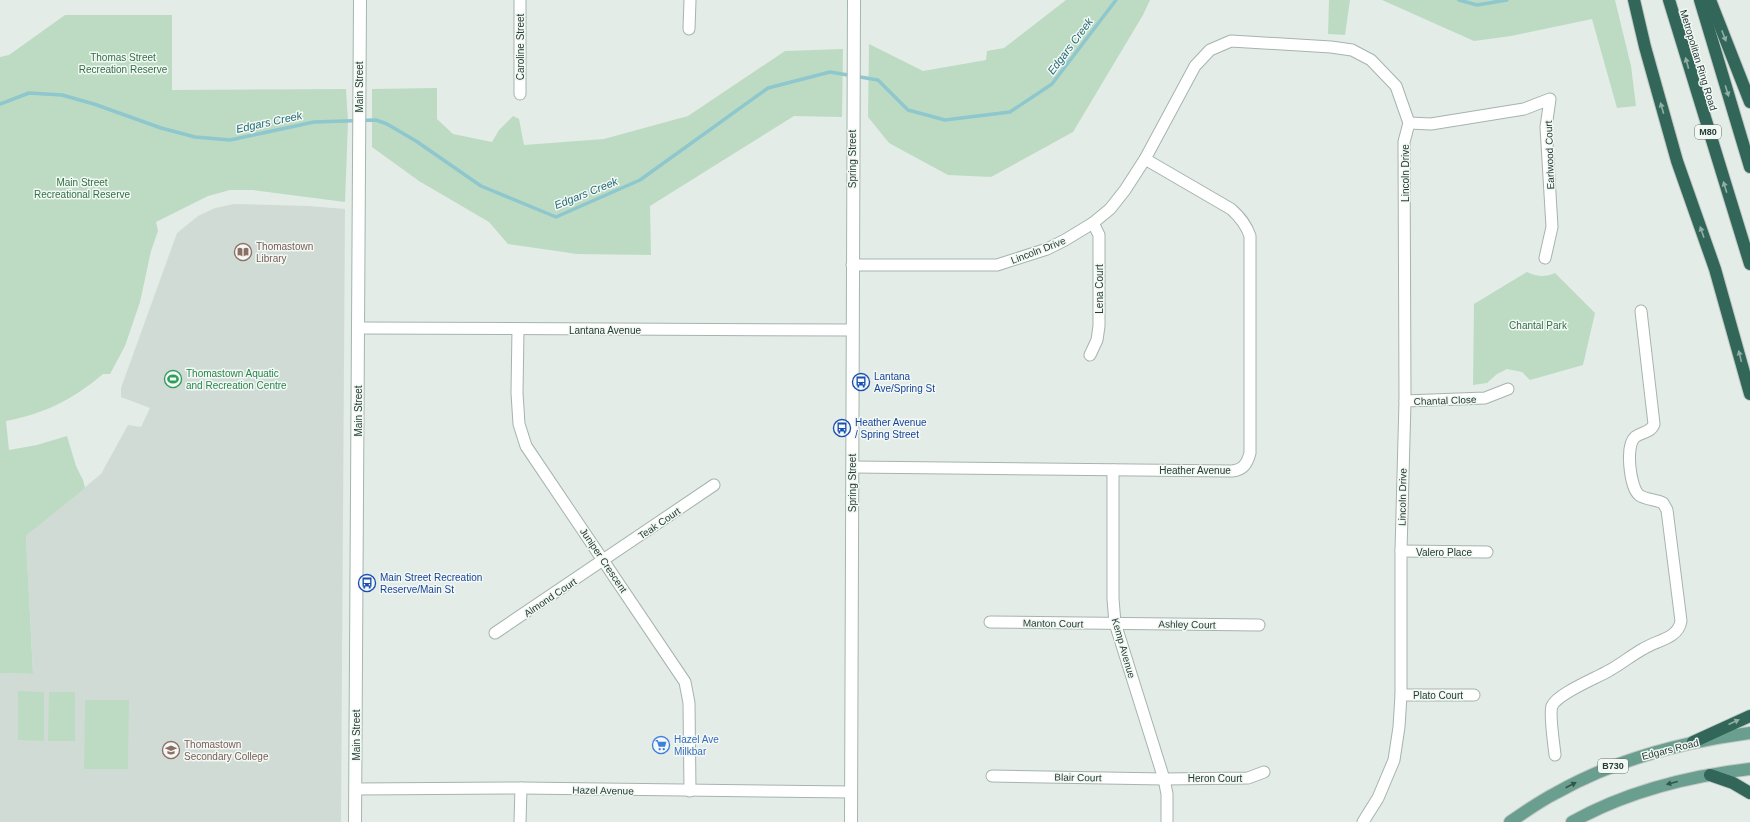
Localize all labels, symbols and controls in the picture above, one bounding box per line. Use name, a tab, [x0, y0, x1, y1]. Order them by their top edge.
street label: Metropolitan Ring Road	[1678, 8, 1719, 112]
street label: Caroline Street	[515, 13, 526, 80]
water label: Edgars Creek	[1045, 15, 1095, 76]
one-way arrow	[1722, 31, 1728, 43]
park label: Thomas Street Recreation Reserve	[79, 52, 168, 75]
one-way arrow	[1684, 56, 1690, 68]
street label: Main Street	[354, 61, 365, 113]
one-way arrow	[1724, 85, 1730, 97]
one-way arrow	[1659, 102, 1665, 114]
water label: Edgars Creek	[235, 109, 304, 135]
street label: Earlwood Court	[1543, 120, 1556, 190]
road number: M80	[1695, 125, 1721, 139]
street label: Spring Street	[847, 130, 858, 188]
street label: Lincoln Drive	[1400, 144, 1411, 202]
water label: Edgars Creek	[553, 175, 620, 211]
park label: Main Street Recreational Reserve	[34, 177, 131, 200]
one-way arrow	[1722, 181, 1728, 193]
one-way arrow	[1699, 226, 1705, 238]
street label: Lincoln Drive	[1009, 235, 1068, 266]
place label: Thomastown Library	[256, 241, 313, 264]
library icon: Thomastown Library	[233, 242, 253, 262]
street label: Lena Court	[1094, 264, 1105, 314]
park label: Chantal Park	[1509, 320, 1568, 331]
street label: Lantana Avenue	[569, 325, 641, 336]
one-way arrow	[1737, 350, 1743, 362]
place label: Thomastown Aquatic and Recreation Centre	[186, 368, 287, 391]
sports icon: Thomastown Aquatic and Recreation Centre	[163, 369, 183, 389]
place label: Lantana Ave/Spring St	[874, 371, 935, 394]
bus stop icon: Lantana Ave/Spring St	[851, 372, 871, 392]
street label: Main Street	[353, 385, 364, 437]
street label: Chantal Close	[1413, 394, 1477, 407]
place label: Heather Avenue / Spring Street	[855, 417, 927, 440]
bus stop icon: Heather Avenue / Spring Street	[832, 418, 852, 438]
street label: Spring Street	[847, 454, 858, 512]
street label: Heather Avenue	[1159, 465, 1231, 476]
street label: Lincoln Drive	[1396, 468, 1409, 526]
street label: Teak Court	[636, 505, 683, 541]
street label: Juniper Crescent	[578, 526, 629, 595]
street label: Valero Place	[1416, 547, 1472, 558]
place label: Main Street Recreation Reserve/Main St	[380, 572, 482, 595]
bus stop icon: Main Street Recreation Reserve/Main St	[357, 573, 377, 593]
street label: Almond Court	[522, 576, 579, 619]
street label: Manton Court	[1023, 617, 1084, 630]
street label: Kemp Avenue	[1110, 617, 1137, 680]
street label: Ashley Court	[1158, 619, 1216, 631]
street label: Plato Court	[1413, 690, 1463, 701]
street label: Main Street	[351, 709, 362, 761]
one-way arrow	[1728, 719, 1740, 726]
place label: Hazel Ave Milkbar	[674, 734, 719, 757]
supermarket icon: Hazel Ave Milkbar	[651, 735, 671, 755]
street label: Edgars Road	[1640, 737, 1700, 762]
place label: Thomastown Secondary College	[184, 739, 269, 762]
school or university icon: Thomastown Secondary College	[161, 740, 181, 760]
road number: B730	[1598, 759, 1628, 773]
street label: Blair Court	[1054, 772, 1102, 783]
street label: Heron Court	[1188, 773, 1242, 784]
one-way arrow	[1566, 781, 1577, 788]
one-way arrow	[1666, 781, 1678, 787]
street label: Hazel Avenue	[572, 784, 634, 797]

